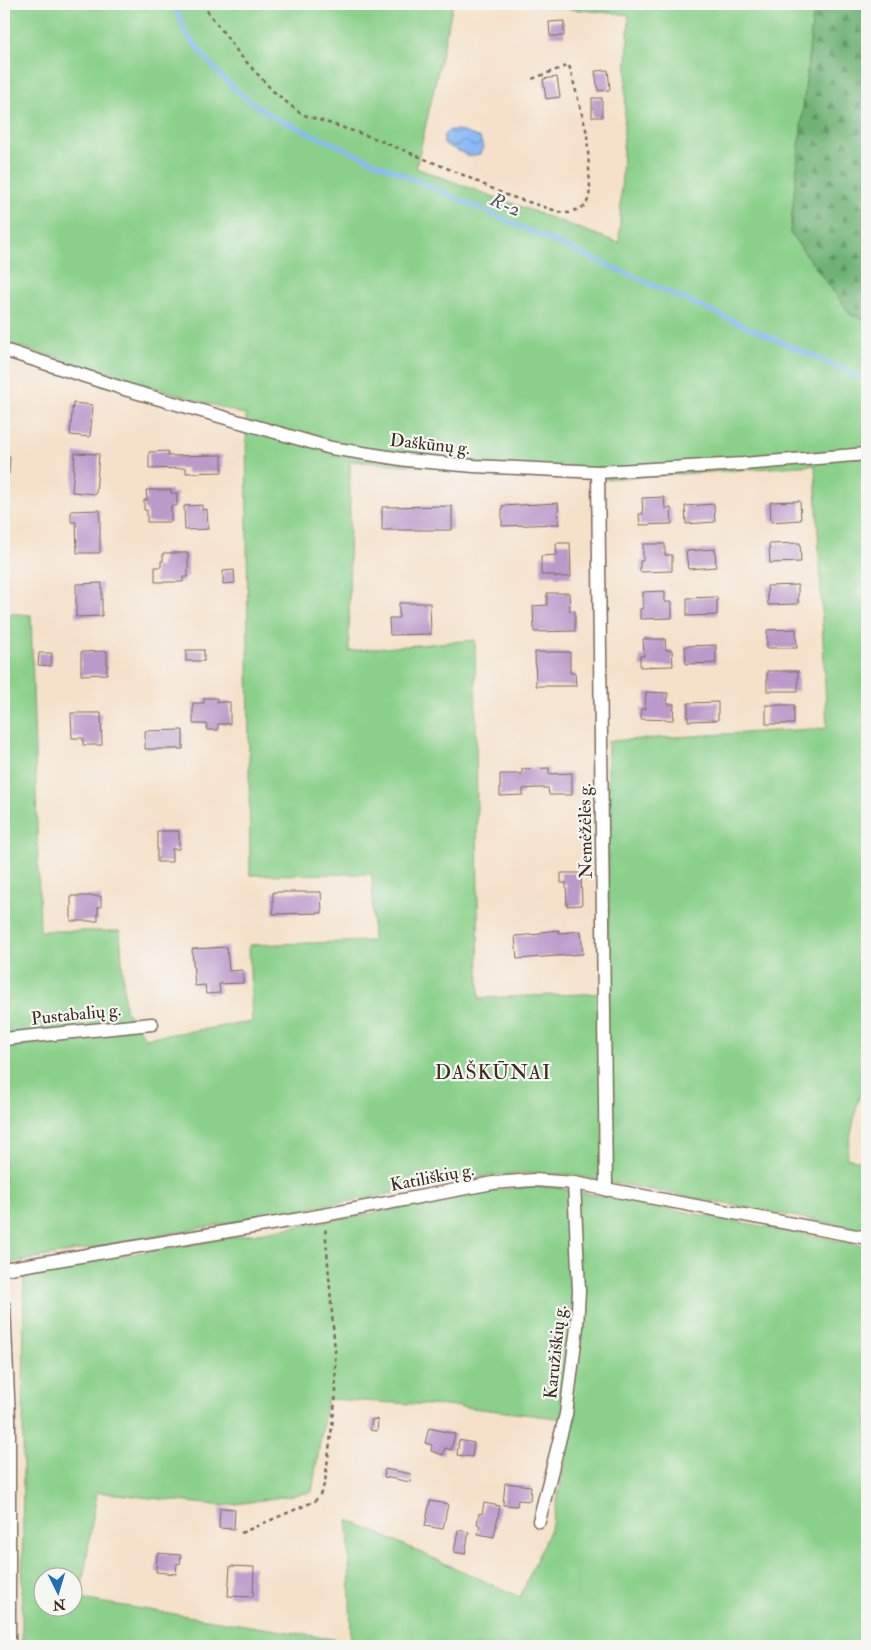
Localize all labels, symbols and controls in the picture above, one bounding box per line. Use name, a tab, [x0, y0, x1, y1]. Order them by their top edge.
water label: R-2	[486, 187, 525, 222]
street label: Daškūnų g.	[389, 429, 471, 460]
street label: Nemėžėlės g.	[573, 783, 598, 879]
street label: Pustabalių g.	[30, 998, 122, 1031]
district label: DAŠKŪNAI	[435, 1059, 551, 1085]
street label: Katiliškių g.	[388, 1158, 476, 1197]
street label: Karužiškių g.	[539, 1304, 572, 1400]
north arrow	[32, 1568, 82, 1618]
text: N	[52, 1595, 67, 1614]

